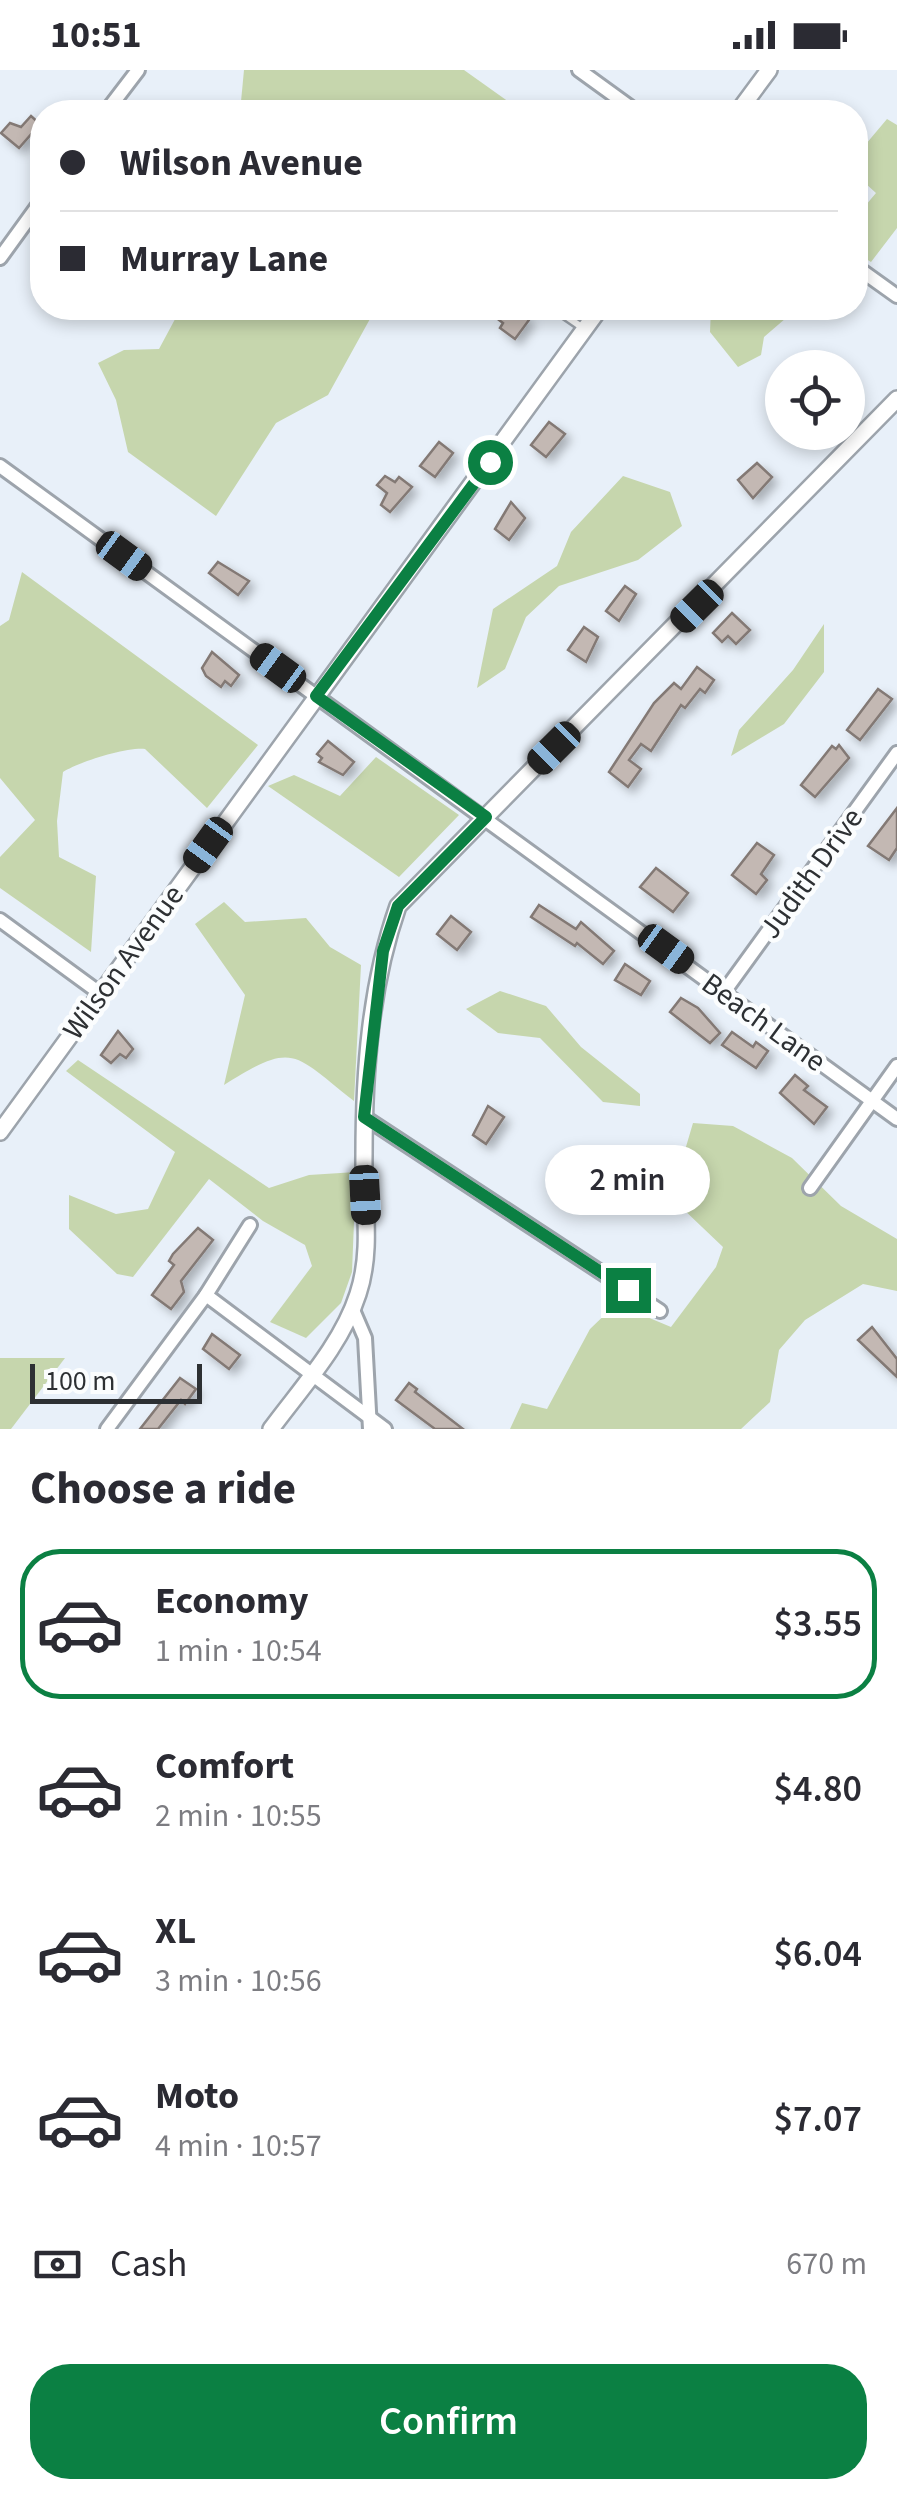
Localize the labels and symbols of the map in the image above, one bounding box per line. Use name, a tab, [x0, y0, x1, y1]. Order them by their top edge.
route start	[468, 440, 513, 485]
car	[91, 526, 157, 586]
car	[665, 574, 729, 638]
car	[245, 638, 311, 698]
car	[522, 716, 586, 780]
street label: Judith Drive	[749, 799, 874, 947]
car	[178, 812, 238, 878]
street label: Wilson Avenue	[52, 876, 194, 1049]
car	[633, 919, 699, 979]
street label: Beach Lane	[693, 963, 835, 1082]
callout: 2 min	[546, 1145, 710, 1215]
car	[348, 1164, 382, 1226]
route end	[606, 1268, 651, 1313]
scale bar	[30, 1359, 202, 1404]

